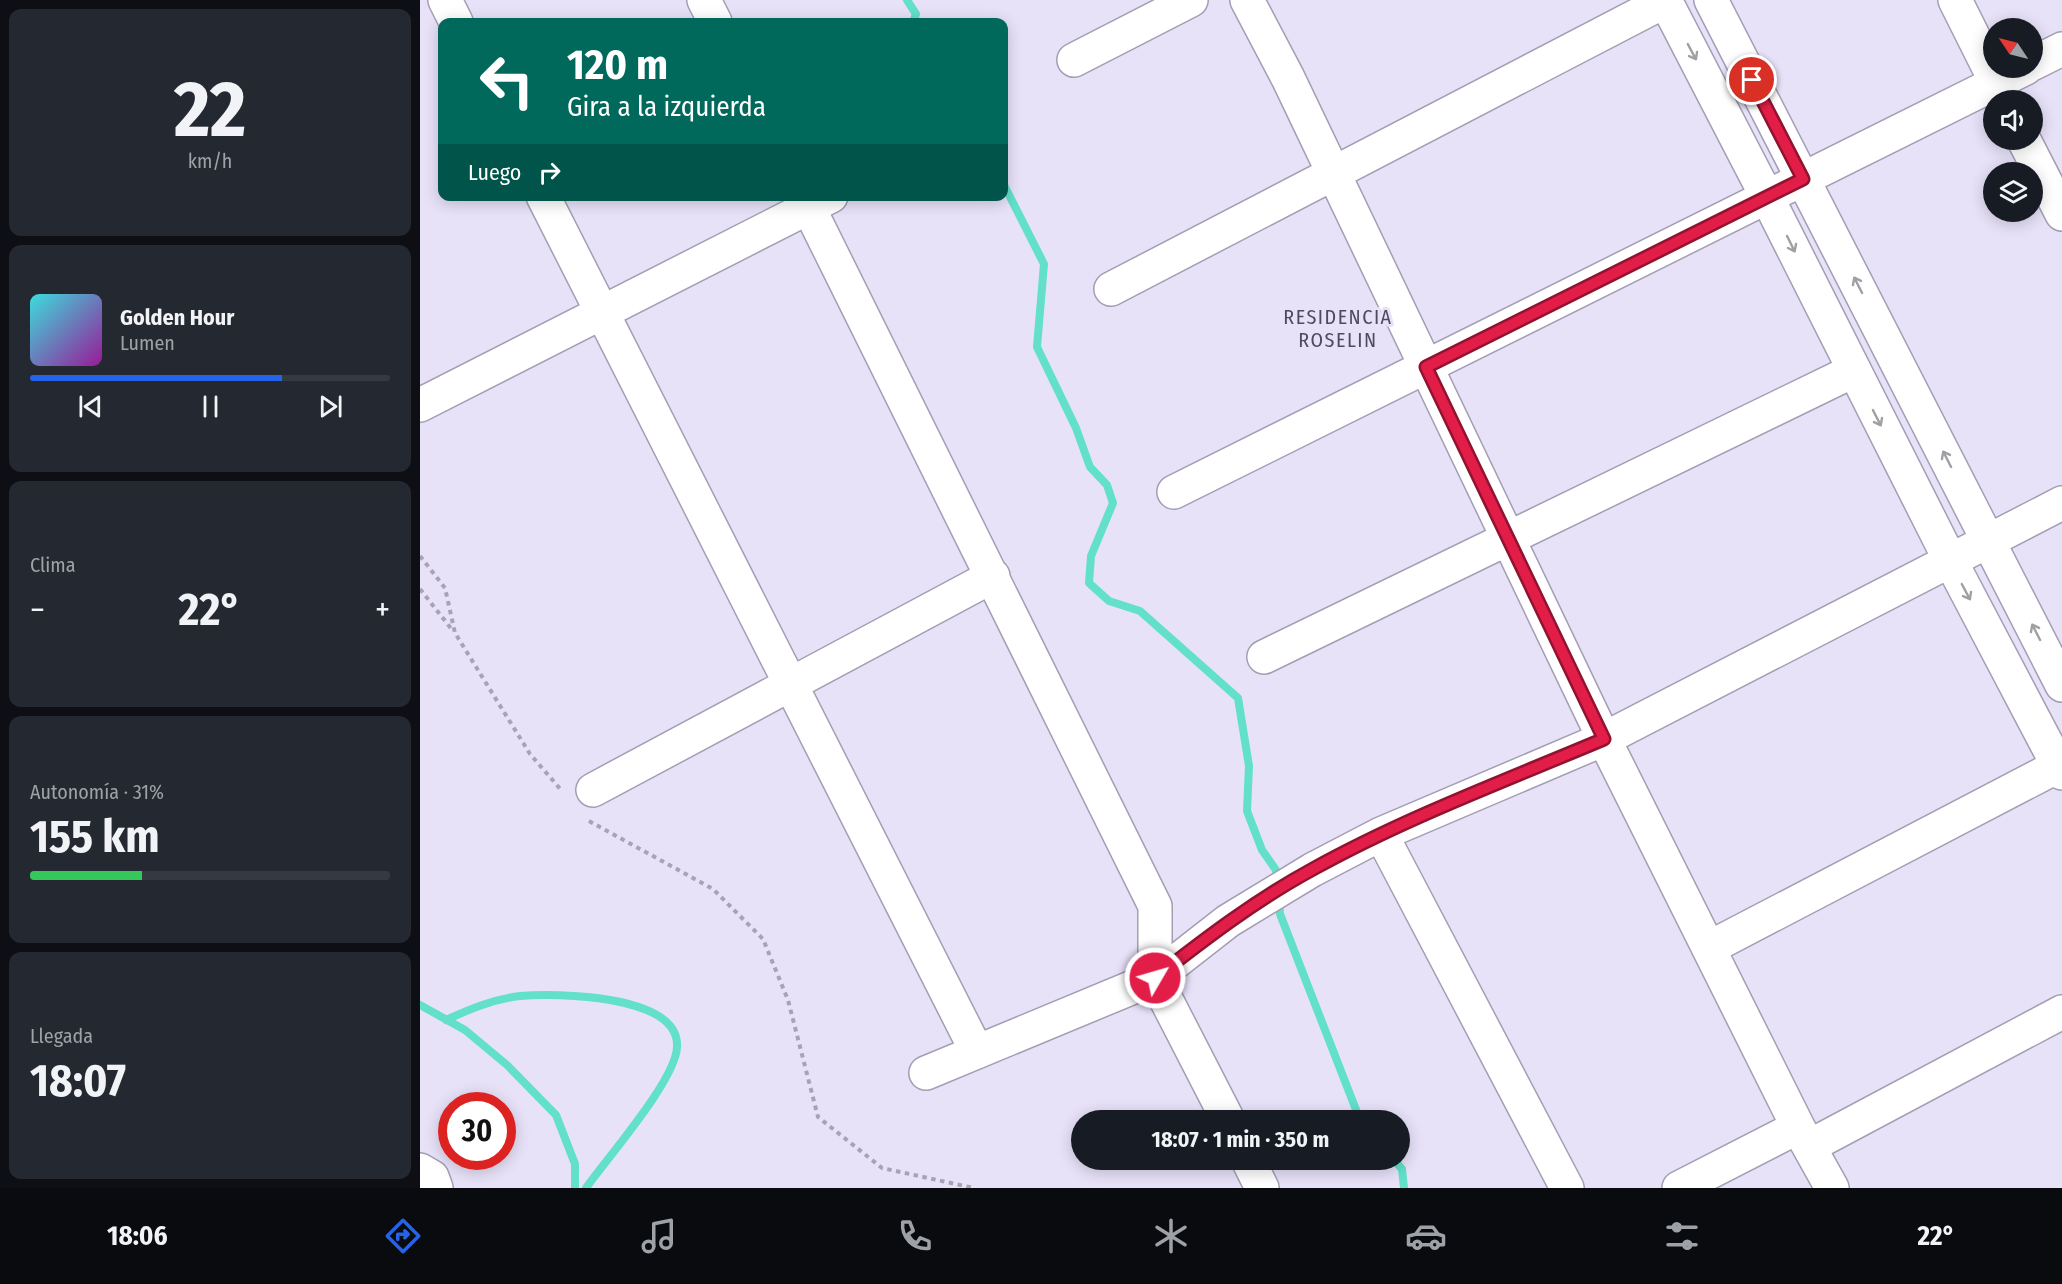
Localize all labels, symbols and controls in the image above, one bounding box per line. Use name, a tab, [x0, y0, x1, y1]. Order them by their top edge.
north arrow	[1983, 18, 2043, 78]
map controls	[1983, 18, 2043, 222]
text: 120 m	[567, 40, 668, 90]
icon: left	[468, 42, 546, 120]
one-way arrow	[1686, 43, 1698, 60]
pin	[1726, 54, 1777, 105]
text: 22	[174, 63, 246, 157]
icon: arrive	[1735, 63, 1768, 96]
button: sound	[1983, 90, 2043, 150]
text: Gira a la izquierda	[567, 91, 766, 123]
text: km/h	[188, 149, 232, 173]
icon: right	[533, 156, 566, 189]
text: Luego	[468, 159, 521, 186]
button: layers	[1983, 162, 2043, 222]
one-way arrow	[1785, 235, 1797, 253]
one-way arrow	[1852, 277, 1863, 295]
text: Golden Hour	[120, 304, 234, 331]
district label: RESIDENCIA ROSELIN	[1283, 305, 1393, 352]
text: Lumen	[120, 331, 175, 355]
icon: previous	[74, 390, 107, 423]
icon: pause	[194, 390, 227, 423]
icon: next	[314, 390, 347, 423]
one-way arrow	[1872, 409, 1884, 427]
one-way arrow	[1941, 450, 1952, 468]
text: Clima	[30, 553, 75, 577]
text: 22°	[179, 583, 241, 637]
one-way arrow	[1961, 583, 1973, 601]
text: −	[30, 590, 45, 630]
text: +	[375, 590, 390, 630]
one-way arrow	[2029, 624, 2041, 642]
text: Autonomía · 31%	[30, 780, 164, 804]
text: 155 km	[30, 810, 160, 864]
position arrow	[1123, 946, 1187, 1010]
text: Llegada	[30, 1024, 93, 1048]
text: 18:07	[30, 1054, 126, 1108]
speed limit sign: 30	[438, 1092, 516, 1170]
text: 18:07 · 1 min · 350 m	[1152, 1126, 1329, 1153]
icon: directions	[382, 1215, 424, 1257]
icon: music	[638, 1215, 680, 1257]
icon: phone	[894, 1215, 936, 1257]
icon: climate	[1150, 1215, 1192, 1257]
icon: car	[1405, 1215, 1447, 1257]
icon: filters	[1661, 1215, 1703, 1257]
text: 18:06	[107, 1220, 168, 1252]
text: 22°	[1917, 1220, 1955, 1252]

